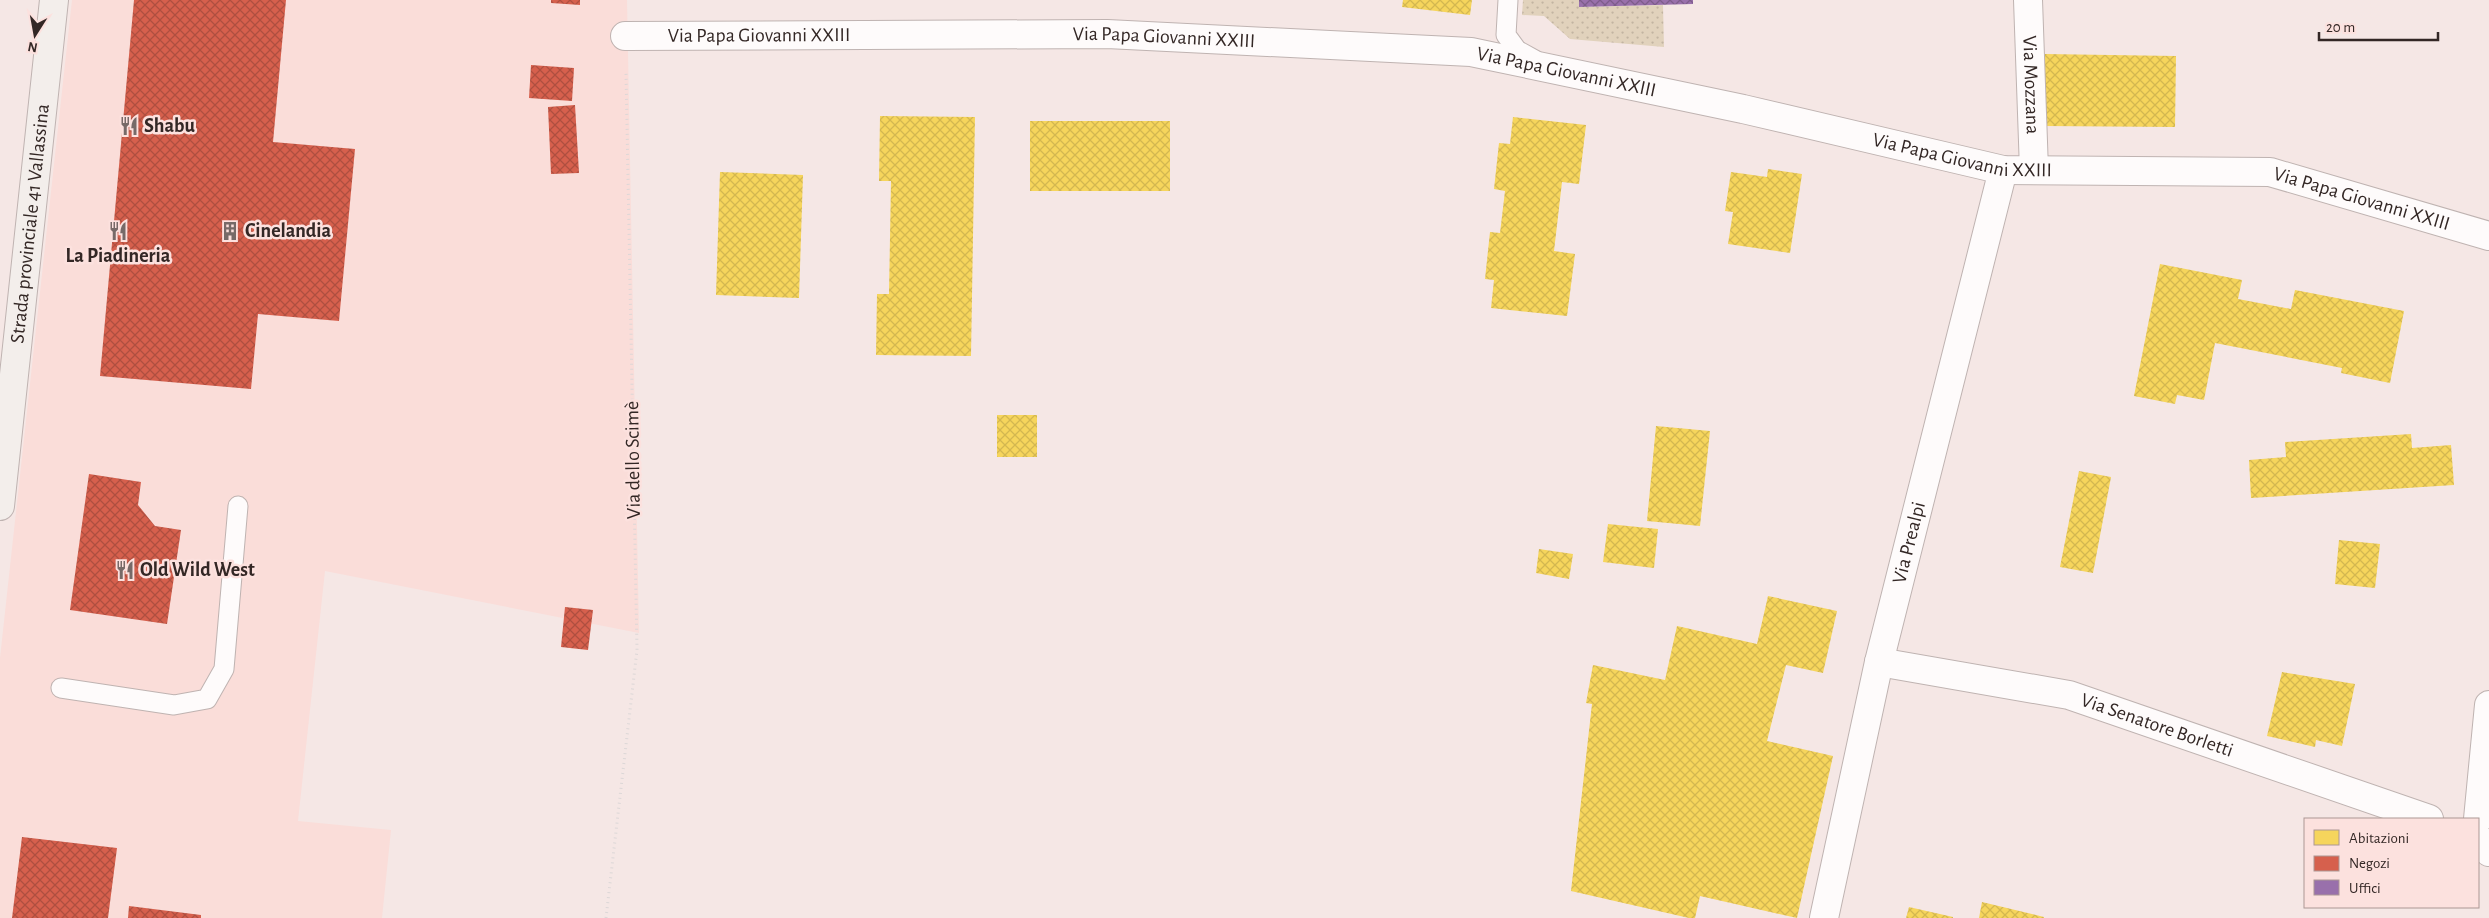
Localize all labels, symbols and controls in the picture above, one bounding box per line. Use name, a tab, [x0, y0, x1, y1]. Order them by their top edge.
north arrow	[10, 10, 60, 60]
scale bar	[2319, 10, 2438, 42]
text: 20 m	[2326, 20, 2355, 35]
street label: Via Papa Giovanni XXIII	[1073, 24, 1256, 51]
street label: Via Papa Giovanni XXIII	[668, 25, 850, 46]
street label: Via Mozzana	[2019, 35, 2043, 135]
text: N	[27, 39, 39, 55]
street label: Via Papa Giovanni XXIII	[1475, 43, 1658, 101]
street label: Strada provinciale 41 Vallassina	[7, 103, 53, 344]
restaurant icon: Shabu	[118, 115, 140, 137]
place label: Shabu	[144, 116, 196, 136]
street label: Via Papa Giovanni XXIII	[1870, 130, 2052, 180]
street label: Via Papa Giovanni XXIII	[2271, 164, 2452, 234]
restaurant icon: La Piadineria	[107, 220, 129, 242]
building icon: Cinelandia	[219, 220, 241, 242]
place label: Cinelandia	[245, 221, 332, 241]
place label: La Piadineria	[66, 246, 171, 266]
street label: Via dello Scimè	[622, 401, 644, 519]
street label: Via Prealpi	[1889, 500, 1929, 586]
restaurant icon: Old Wild West	[114, 559, 136, 581]
place label: Old Wild West	[140, 560, 255, 580]
street label: Via Senatore Borletti	[2078, 690, 2236, 761]
legend	[2304, 818, 2479, 908]
text: Abitazioni	[2349, 831, 2409, 846]
text: Negozi	[2349, 856, 2390, 871]
text: Uffici	[2349, 881, 2381, 896]

